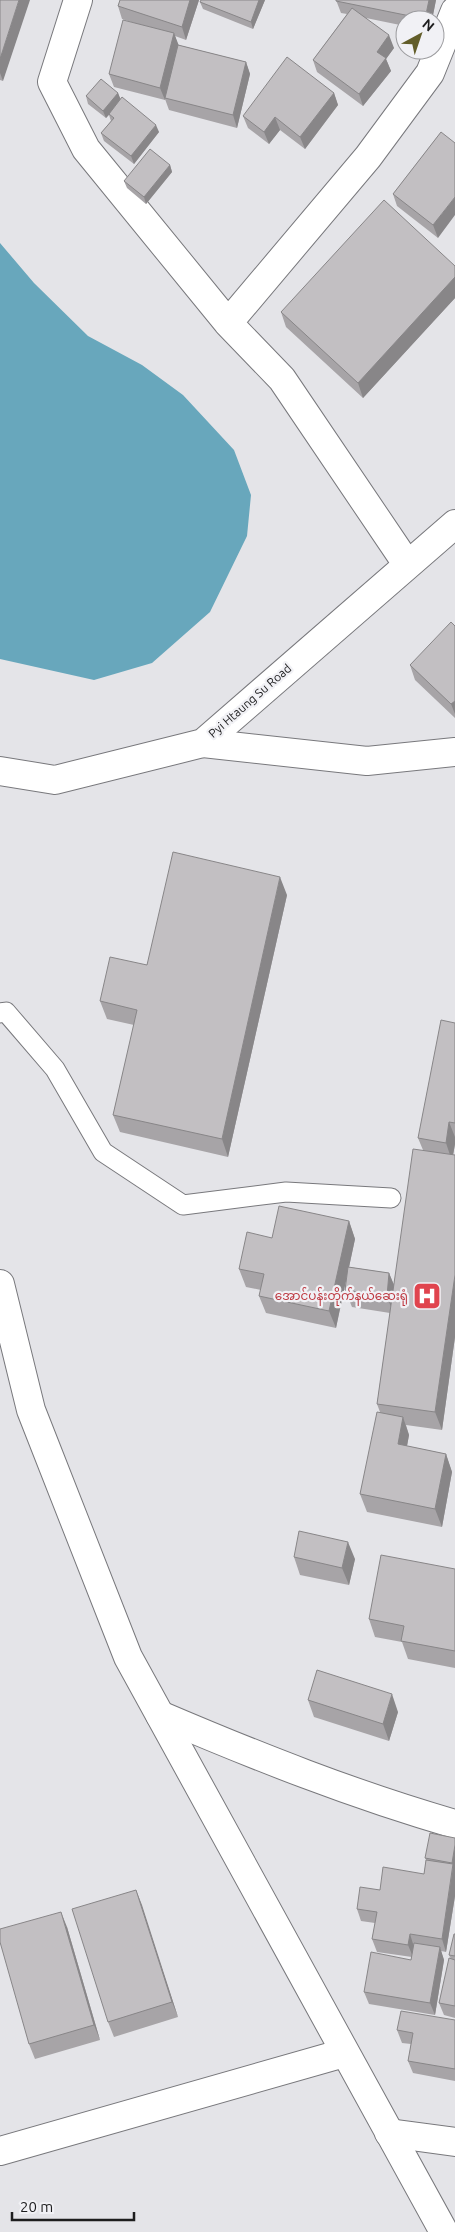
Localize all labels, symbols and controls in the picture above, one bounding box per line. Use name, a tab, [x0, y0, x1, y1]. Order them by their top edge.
north arrow	[395, 10, 445, 60]
text: N	[419, 16, 438, 35]
street label: Pyi Htaung Su Road	[206, 661, 294, 740]
hospital icon: အောင်ပန်းတိုက်နယ်ဆေးရုံ	[412, 1281, 442, 1311]
place label: အောင်ပန်းတိုက်နယ်ဆေးရုံ	[275, 1287, 408, 1306]
scale bar	[12, 2190, 135, 2222]
text: 20 m	[20, 2198, 53, 2215]

